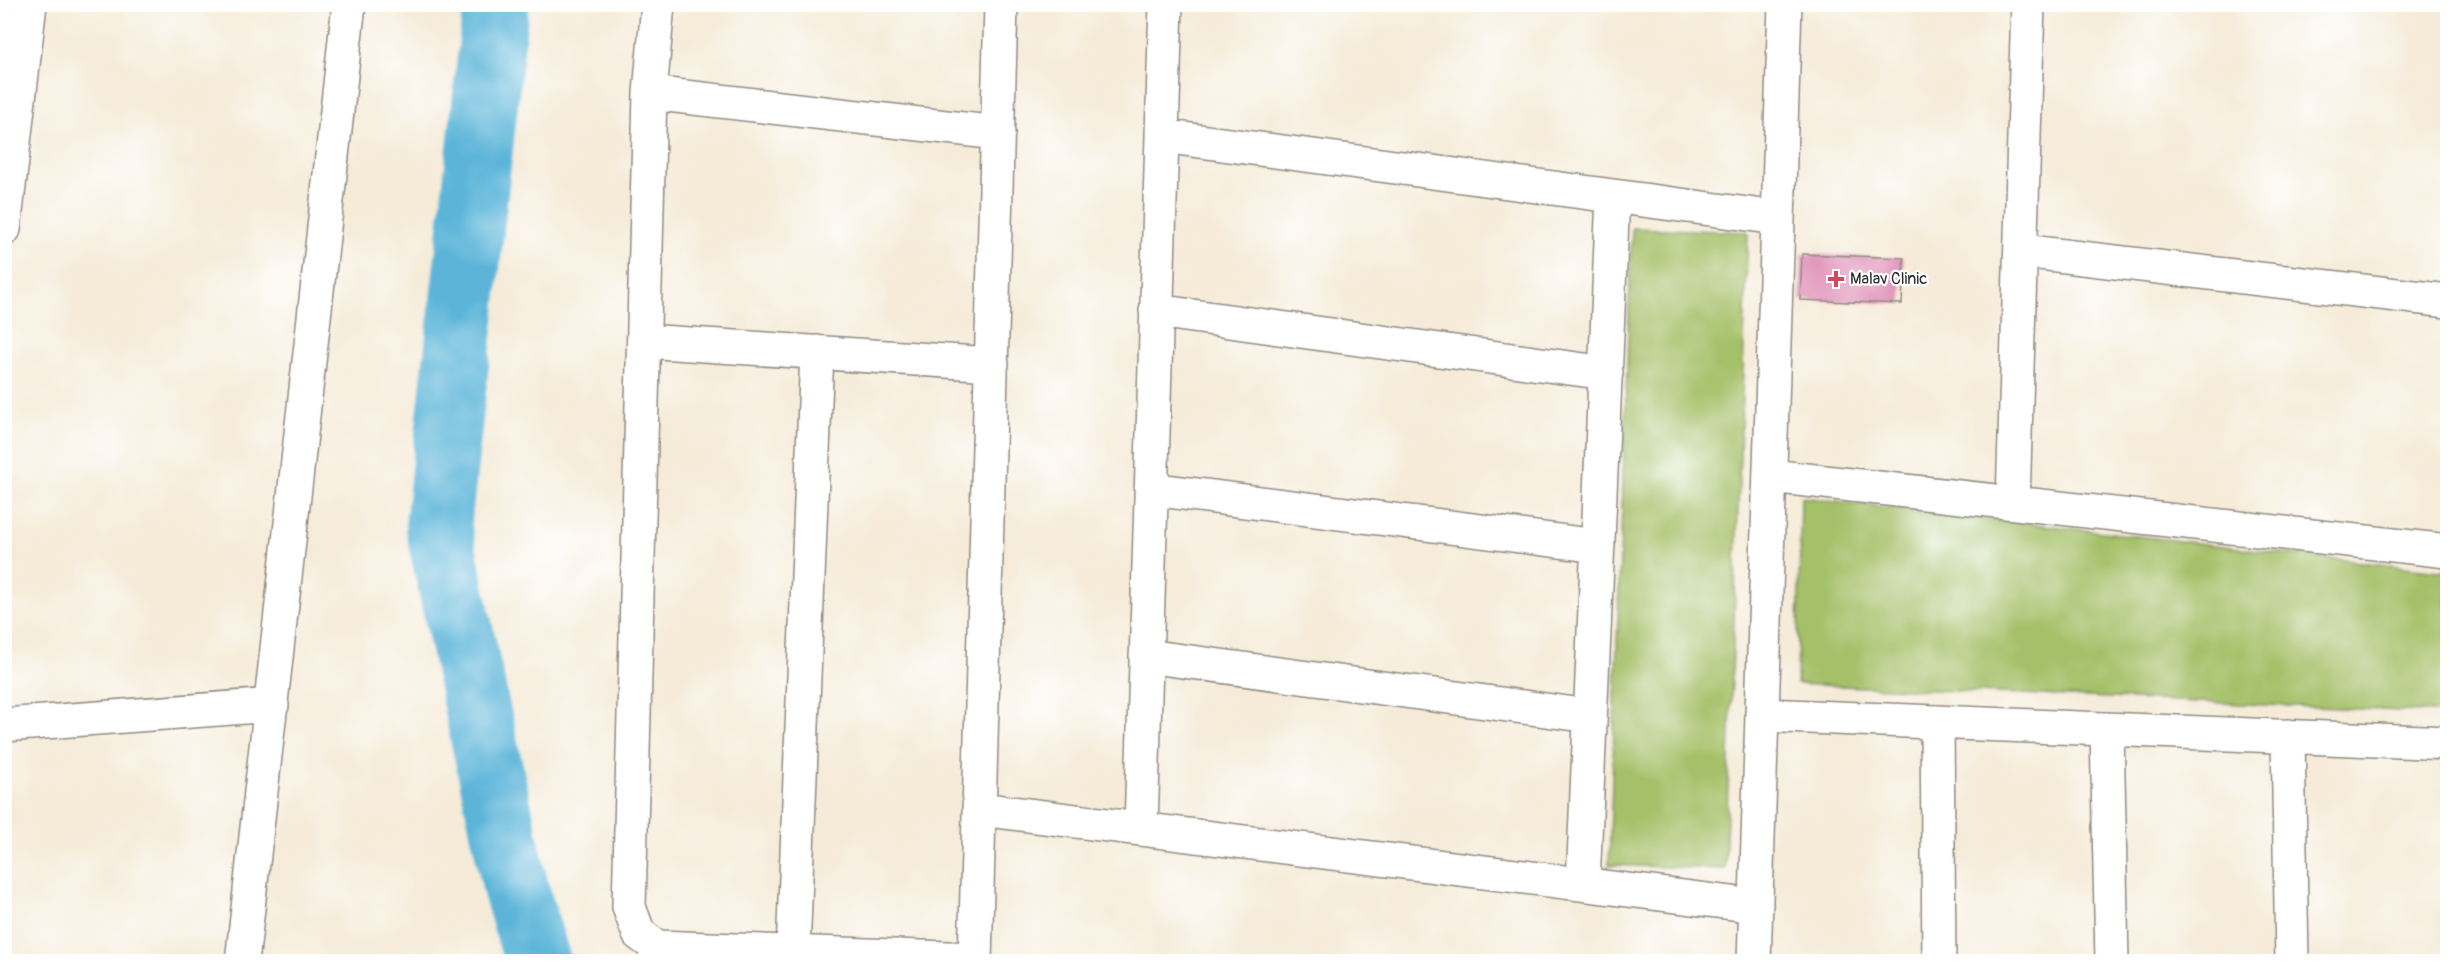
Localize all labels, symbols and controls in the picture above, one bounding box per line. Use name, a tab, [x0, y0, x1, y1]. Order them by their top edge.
place label: Malav Clinic	[1850, 269, 1927, 289]
marker: Malav Clinic	[1827, 270, 1845, 288]

